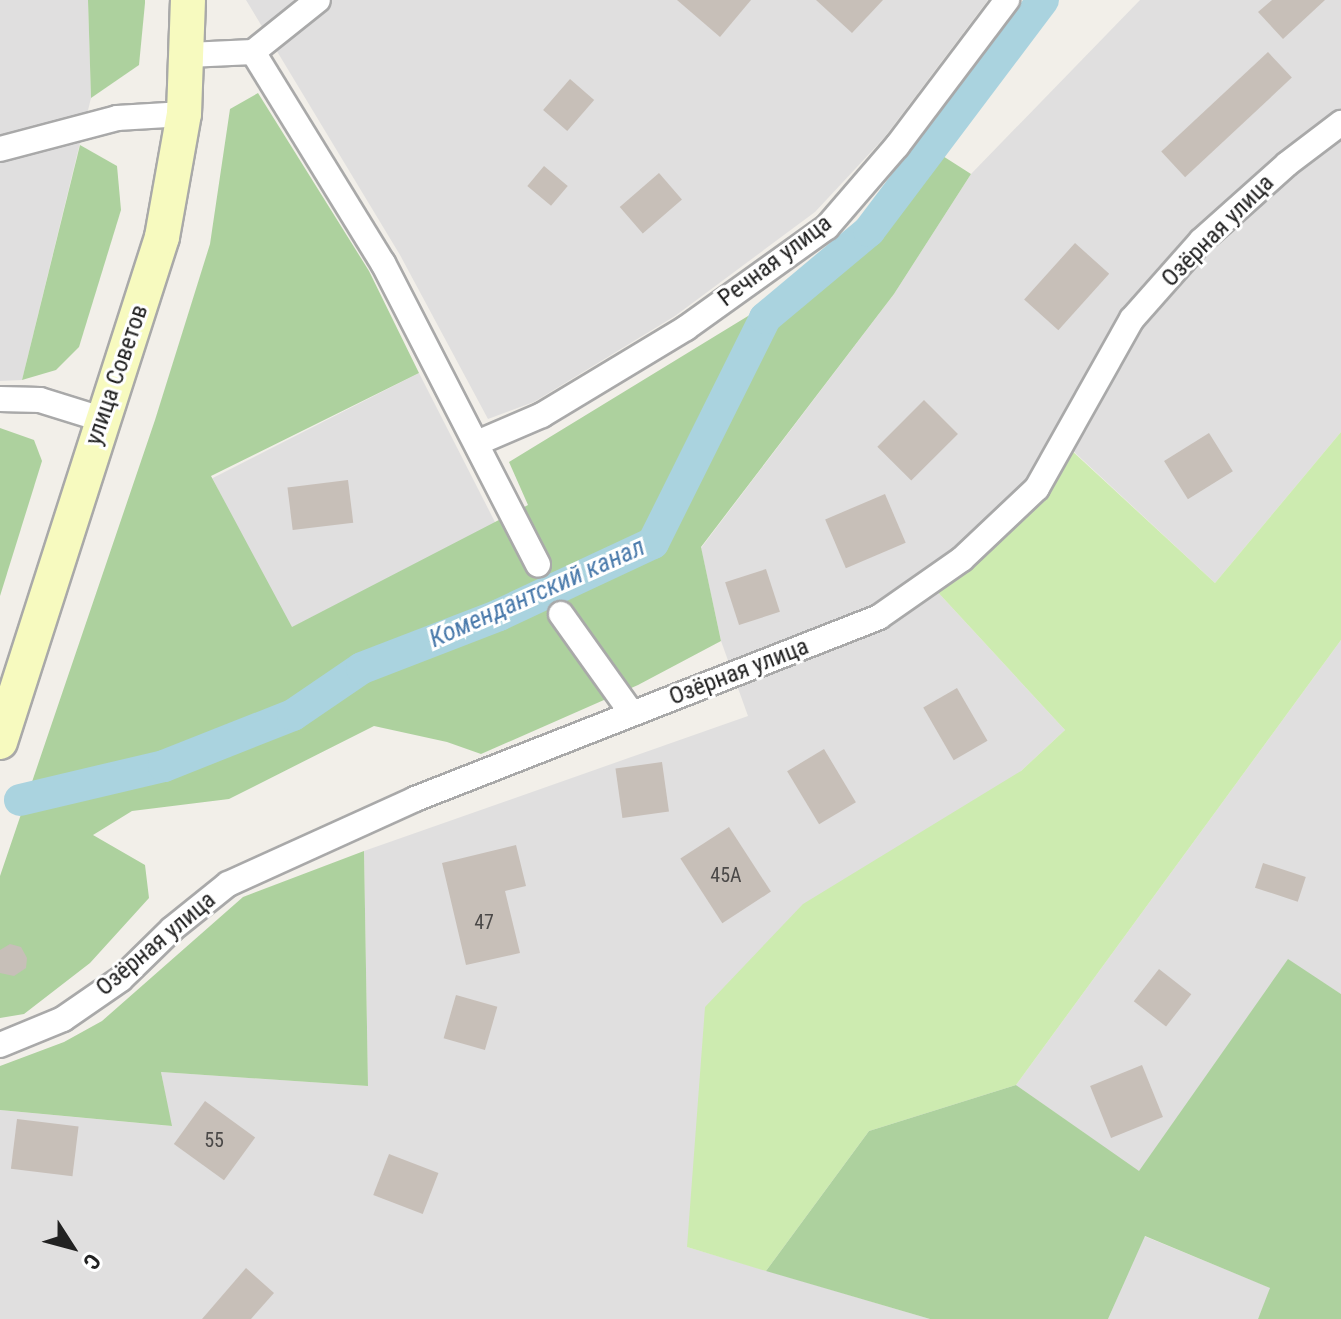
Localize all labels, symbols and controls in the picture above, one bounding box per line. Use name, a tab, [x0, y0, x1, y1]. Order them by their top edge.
street label: Озёрная улица	[1156, 169, 1280, 293]
street label: Речная улица	[713, 209, 837, 313]
street label: улица Советов	[80, 301, 154, 449]
water label: Комендантский канал	[424, 531, 650, 655]
street label: Озёрная улица	[665, 632, 813, 712]
house number: 45А	[710, 863, 742, 887]
street label: Озёрная улица	[90, 886, 222, 1002]
house number: 47	[474, 910, 494, 934]
house number: 55	[204, 1128, 224, 1152]
north arrow	[32, 1207, 112, 1287]
text: С	[78, 1249, 106, 1274]

